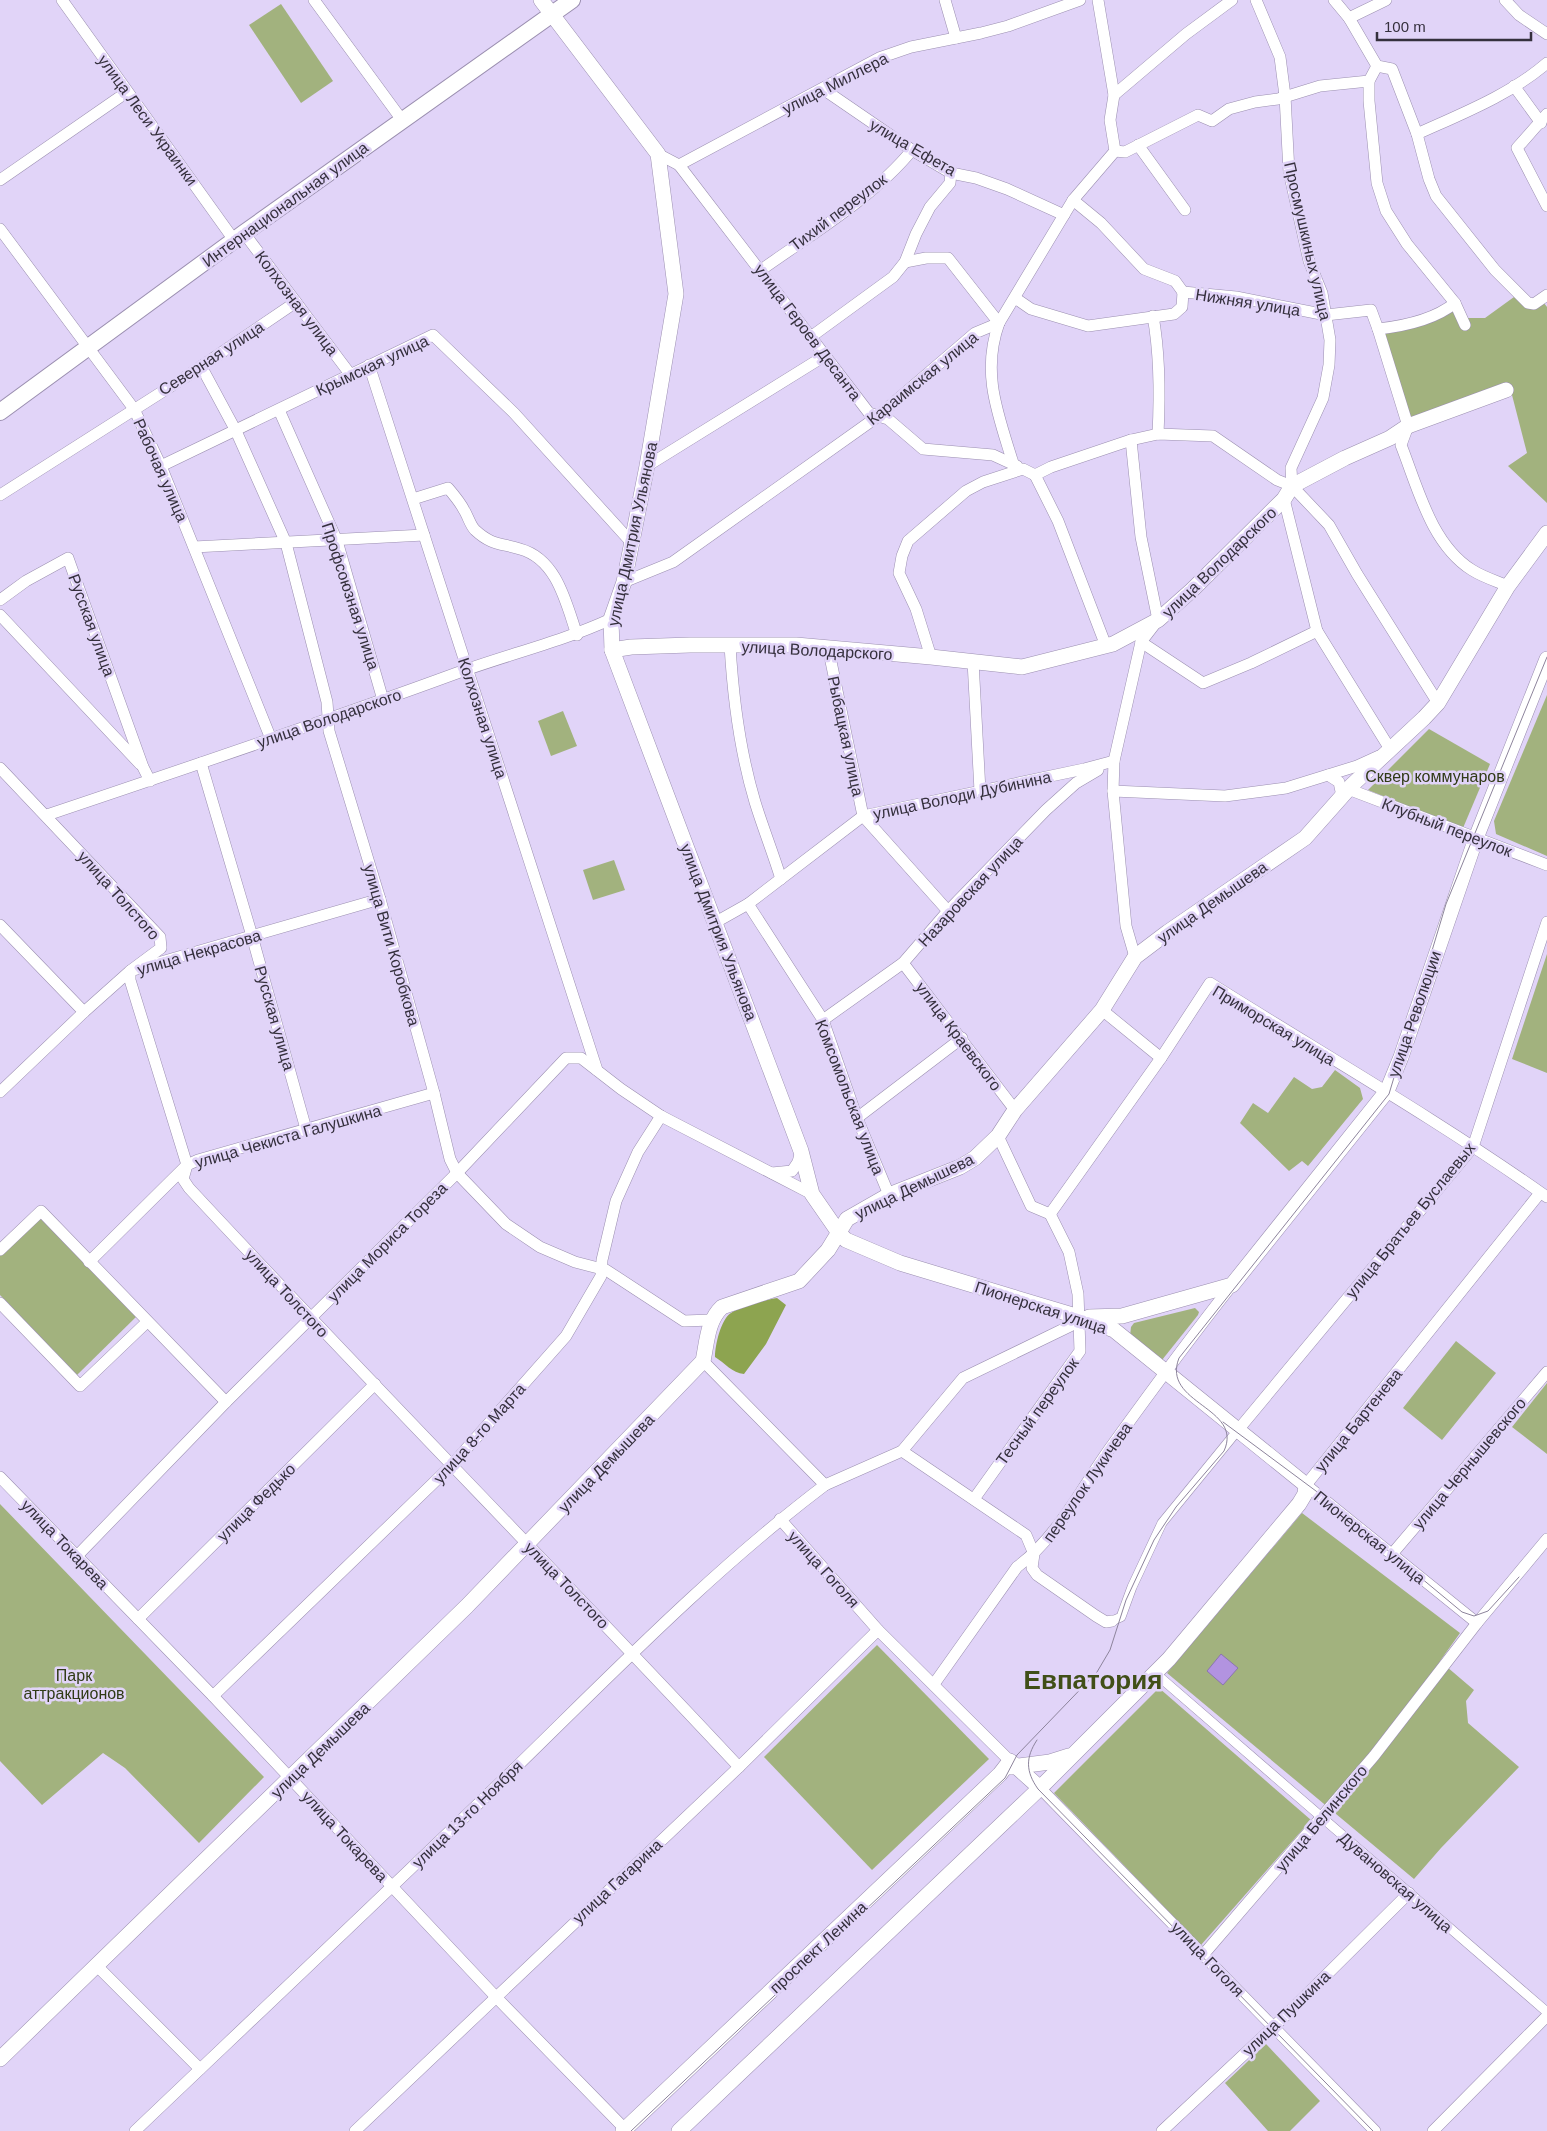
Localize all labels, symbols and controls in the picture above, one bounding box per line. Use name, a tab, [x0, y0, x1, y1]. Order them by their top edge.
scale bar	[1377, 10, 1531, 42]
text: 100 m	[1384, 18, 1426, 35]
street label: улица Миллера	[780, 49, 891, 117]
street label: улица Леси Украинки	[95, 52, 201, 189]
street label: улица Ефета	[867, 116, 959, 179]
street label: Интернациональная улица	[199, 139, 371, 270]
street label: Просмушкиных улица	[1281, 160, 1334, 322]
street label: Тихий переулок	[787, 170, 891, 254]
street label: Колхозная улица	[252, 248, 341, 359]
street label: улица Героев Десанта	[751, 261, 864, 404]
street label: Нижняя улица	[1194, 286, 1302, 319]
street label: Северная улица	[156, 318, 267, 399]
street label: Караимская улица	[864, 329, 981, 428]
street label: Крымская улица	[313, 332, 431, 399]
street label: Рабочая улица	[130, 416, 191, 524]
street label: улица Дмитрия Ульянова	[605, 440, 660, 628]
street label: улица Володарского	[1159, 504, 1280, 621]
street label: Профсоюзная улица	[319, 520, 382, 672]
street label: Русская улица	[65, 572, 118, 679]
street label: улица Володарского	[741, 638, 893, 663]
street label: Колхозная улица	[455, 656, 510, 781]
street label: Рыбацкая улица	[824, 674, 867, 798]
street label: улица Володарского	[255, 686, 404, 751]
street label: улица Володи Дубинина	[872, 768, 1053, 823]
park label: Сквер коммунаров	[1365, 768, 1505, 785]
street label: Клубный переулок	[1379, 795, 1515, 860]
street label: Назаровская улица	[915, 833, 1026, 950]
street label: улица Дмитрия Ульянова	[677, 841, 760, 1023]
street label: улица Толстого	[74, 848, 163, 943]
street label: улица Демышева	[1154, 858, 1270, 947]
street label: улица Вити Коробкова	[360, 862, 423, 1028]
street label: улица Некрасова	[135, 927, 263, 978]
street label: улица Революции	[1385, 949, 1444, 1080]
street label: Русская улица	[251, 964, 298, 1072]
street label: улица Краевского	[912, 979, 1005, 1094]
street label: Приморская улица	[1210, 982, 1338, 1069]
street label: Комсомольская улица	[812, 1017, 887, 1177]
street label: улица Чекиста Галушкина	[193, 1102, 383, 1171]
street label: улица Братьев Буслаевых	[1342, 1139, 1478, 1301]
street label: улица Демышева	[852, 1150, 976, 1223]
street label: улица Мориса Тореза	[324, 1179, 450, 1305]
street label: улица Толстого	[242, 1246, 332, 1341]
street label: Пионерская улица	[973, 1278, 1109, 1337]
street label: Тесный переулок	[993, 1354, 1082, 1468]
street label: улица Бартенева	[1312, 1365, 1405, 1475]
street label: улица 8-го Марта	[430, 1380, 529, 1487]
street label: улица Чернышевского	[1410, 1394, 1529, 1532]
street label: улица Демышева	[555, 1411, 658, 1516]
street label: переулок Лукичева	[1040, 1419, 1135, 1545]
street label: улица Федько	[214, 1460, 299, 1545]
street label: Пионерская улица	[1311, 1488, 1428, 1587]
street label: улица Токарева	[18, 1496, 112, 1592]
street label: улица Гоголя	[785, 1528, 862, 1611]
street label: улица Толстого	[521, 1539, 612, 1632]
district label: Евпатория	[1024, 1665, 1162, 1695]
park label: Парк аттракционов	[23, 1667, 125, 1702]
street label: улица Демышева	[268, 1699, 373, 1801]
street label: улица 13-го Ноября	[409, 1758, 526, 1871]
street label: улица Белинского	[1272, 1762, 1371, 1875]
street label: улица Токарева	[298, 1788, 391, 1885]
street label: Дувановская улица	[1336, 1829, 1456, 1936]
street label: улица Гагарина	[569, 1836, 665, 1927]
street label: проспект Ленина	[767, 1898, 870, 1997]
street label: улица Гоголя	[1168, 1919, 1247, 2000]
street label: улица Пушкина	[1239, 1967, 1333, 2059]

